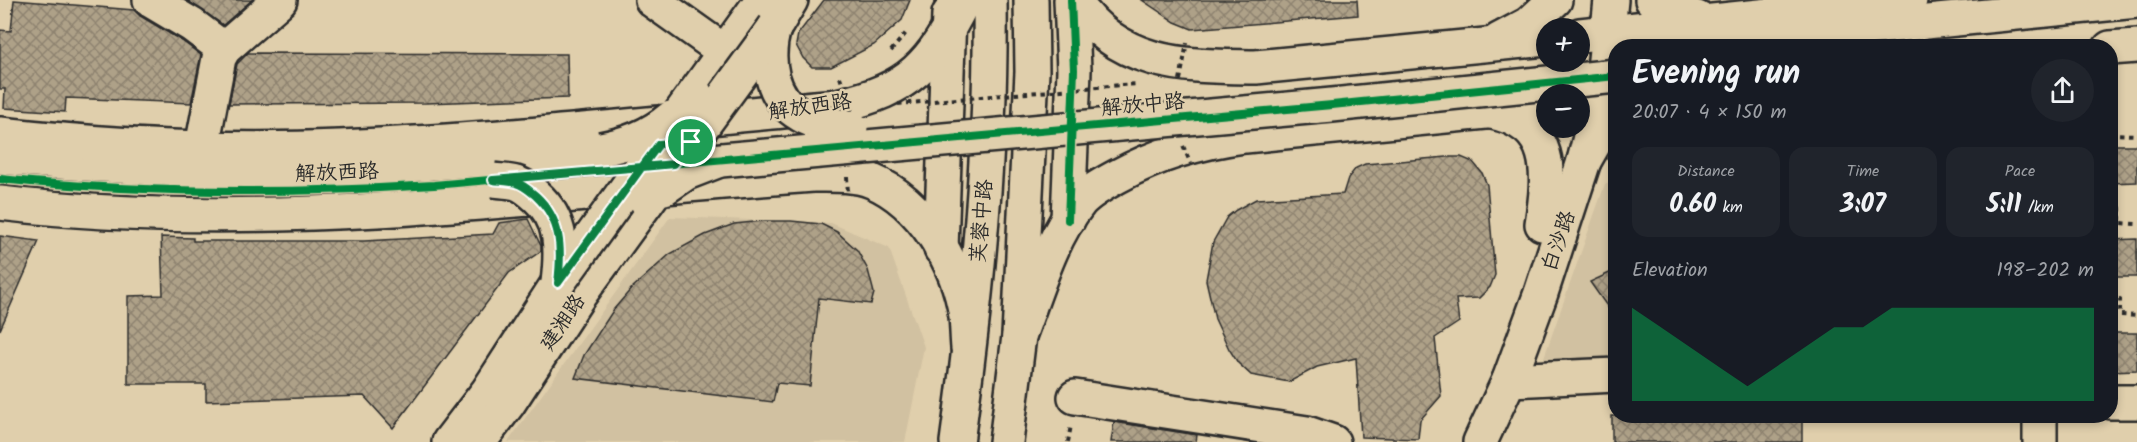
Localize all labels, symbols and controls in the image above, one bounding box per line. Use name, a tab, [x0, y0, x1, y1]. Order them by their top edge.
map controls	[1536, 18, 1590, 138]
button: +	[1536, 18, 1590, 72]
text: Evening run	[1632, 48, 1800, 101]
button: share	[2031, 59, 2094, 122]
button: −	[1536, 84, 1590, 138]
street label: 解放西路	[766, 85, 854, 130]
street label: 解放中路	[1100, 85, 1186, 126]
text: 20:07 · 4 × 150 m	[1632, 97, 1786, 129]
pin	[665, 116, 716, 167]
icon: arrive	[674, 125, 707, 158]
street label: 解放西路	[295, 156, 380, 191]
text: Distance	[1677, 159, 1735, 184]
text: Time	[1847, 159, 1879, 184]
text: Pace	[2005, 159, 2035, 184]
street label: 芙蓉中路	[962, 178, 1003, 264]
text: 0.60	[1669, 184, 1716, 226]
text: 3:07	[1840, 184, 1886, 226]
text: 5:11	[1986, 184, 2021, 226]
text: km	[1716, 195, 1743, 220]
text: /km	[2021, 195, 2054, 220]
street label: 白沙路	[1534, 206, 1585, 277]
text: Elevation	[1632, 255, 1708, 287]
text: 198–202 m	[1997, 255, 2094, 287]
street label: 建湘路	[532, 287, 595, 358]

